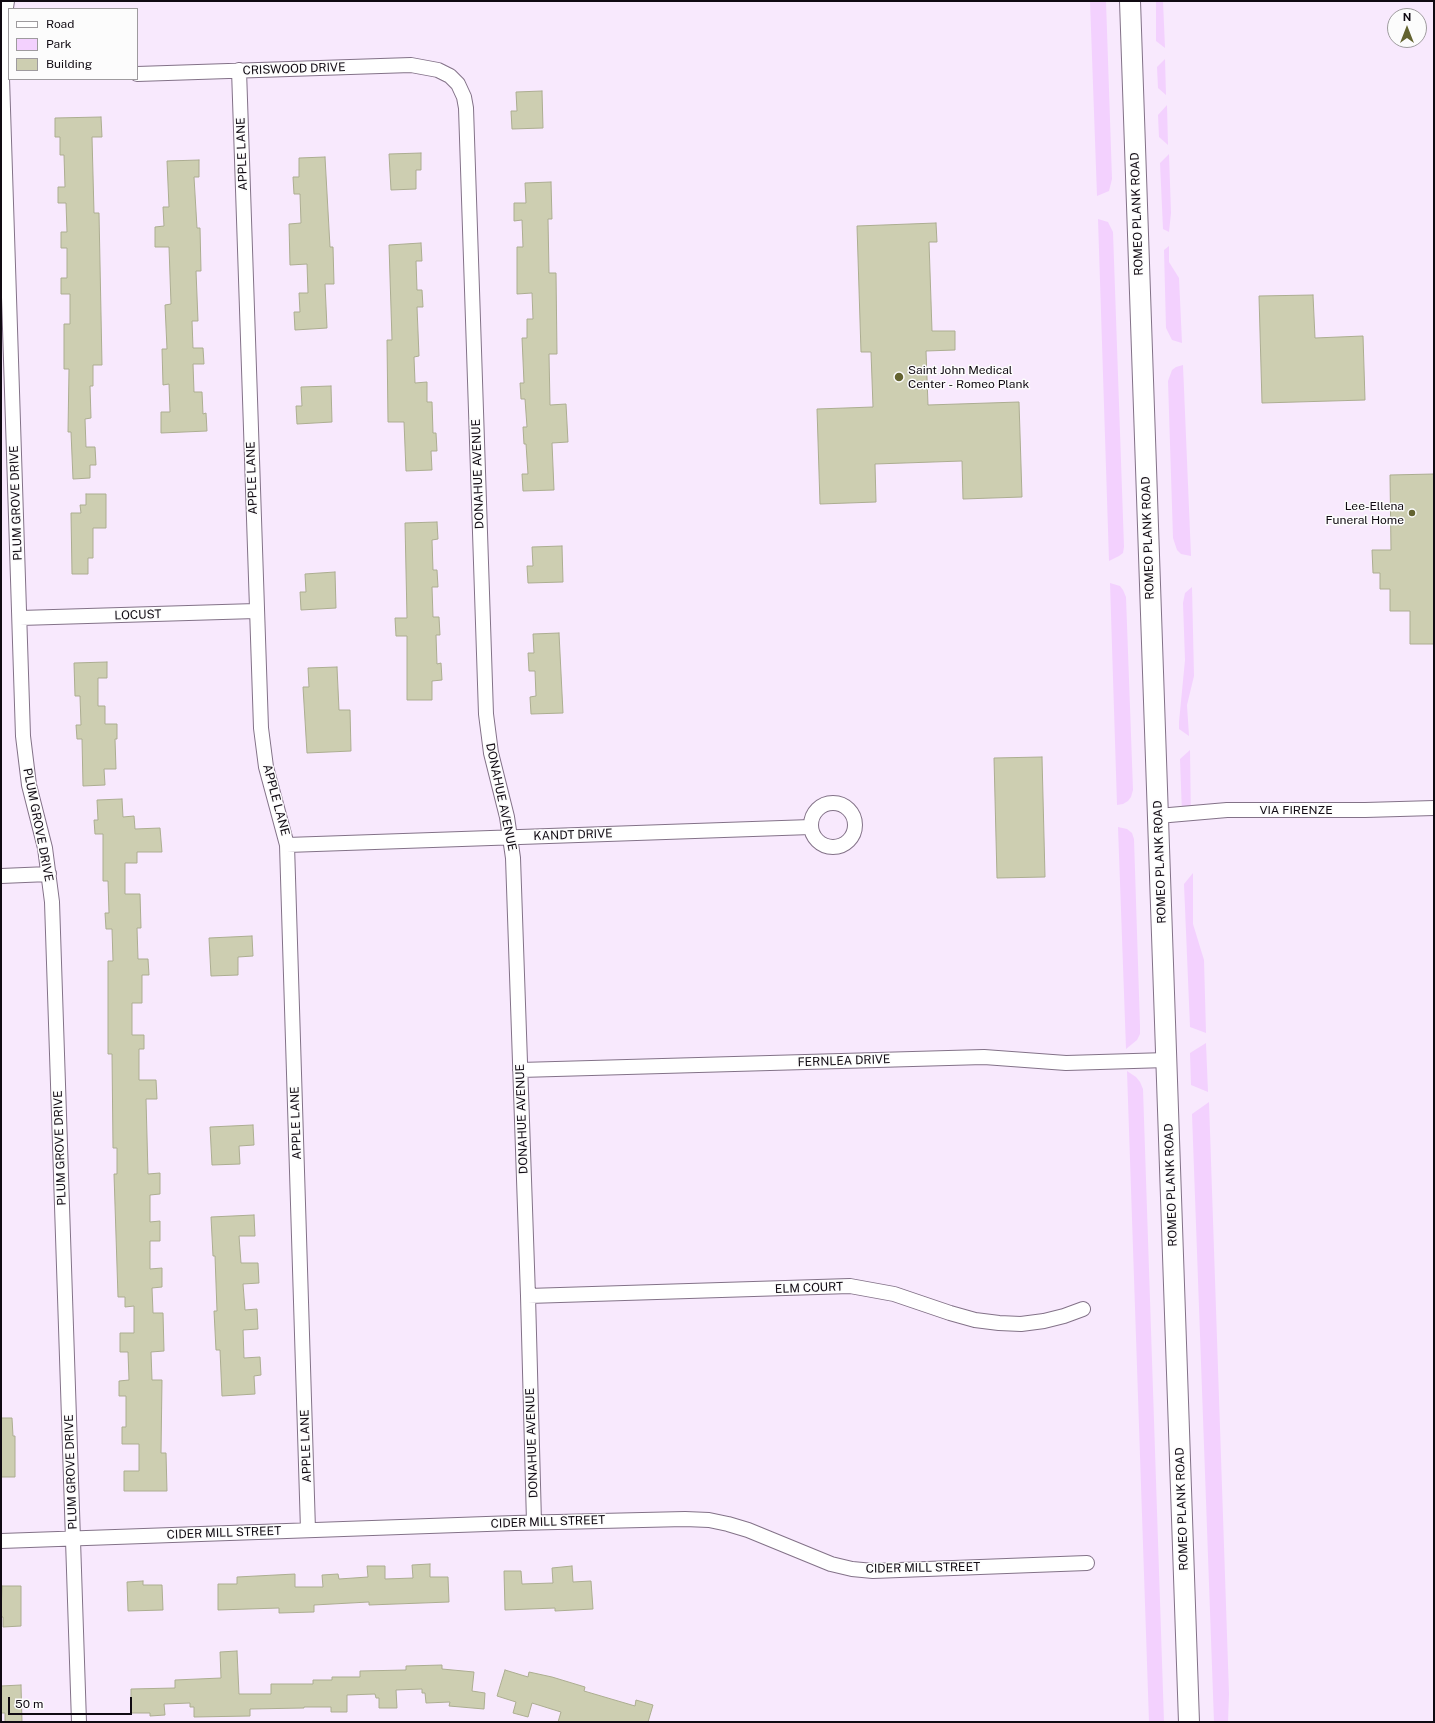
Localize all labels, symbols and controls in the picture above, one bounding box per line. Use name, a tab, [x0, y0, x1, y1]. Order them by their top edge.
legend	[8, 8, 138, 80]
north arrow	[1387, 8, 1427, 48]
text: N	[1403, 11, 1411, 23]
text: Road	[46, 17, 74, 31]
text: Park	[46, 37, 72, 51]
text: Building	[46, 57, 92, 71]
street label: CRISWOOD DRIVE	[242, 60, 346, 78]
street label: APPLE LANE	[234, 117, 250, 191]
street label: ROMEO PLANK ROAD	[1128, 152, 1146, 276]
place label: Saint John Medical Center - Romeo Plank	[908, 363, 1029, 391]
marker: Saint John Medical Center - Romeo Plank	[893, 371, 905, 383]
street label: DONAHUE AVENUE	[469, 419, 487, 529]
street label: APPLE LANE	[244, 441, 260, 515]
street label: PLUM GROVE DRIVE	[7, 445, 25, 561]
street label: ROMEO PLANK ROAD	[1139, 476, 1157, 600]
place label: Lee-Ellena Funeral Home	[1325, 499, 1404, 527]
marker: Lee-Ellena Funeral Home	[1407, 508, 1417, 518]
street label: LOCUST	[114, 607, 162, 623]
street label: DONAHUE AVENUE	[483, 742, 519, 852]
street label: APPLE LANE	[260, 763, 292, 837]
street label: PLUM GROVE DRIVE	[20, 767, 56, 883]
street label: ROMEO PLANK ROAD	[1151, 800, 1169, 924]
street label: VIA FIRENZE	[1259, 803, 1333, 817]
street label: KANDT DRIVE	[533, 826, 613, 844]
street label: FERNLEA DRIVE	[797, 1052, 891, 1070]
street label: DONAHUE AVENUE	[513, 1064, 531, 1174]
street label: APPLE LANE	[288, 1086, 304, 1160]
street label: PLUM GROVE DRIVE	[51, 1090, 69, 1206]
street label: ROMEO PLANK ROAD	[1162, 1123, 1180, 1247]
street label: ELM COURT	[775, 1280, 843, 1296]
street label: DONAHUE AVENUE	[523, 1388, 541, 1498]
street label: APPLE LANE	[298, 1409, 314, 1483]
street label: PLUM GROVE DRIVE	[62, 1414, 80, 1530]
street label: ROMEO PLANK ROAD	[1173, 1447, 1191, 1571]
street label: CIDER MILL STREET	[490, 1513, 606, 1531]
street label: CIDER MILL STREET	[166, 1524, 282, 1542]
street label: CIDER MILL STREET	[866, 1560, 980, 1576]
scale bar	[10, 1689, 134, 1715]
text: 50 m	[15, 1697, 43, 1711]

